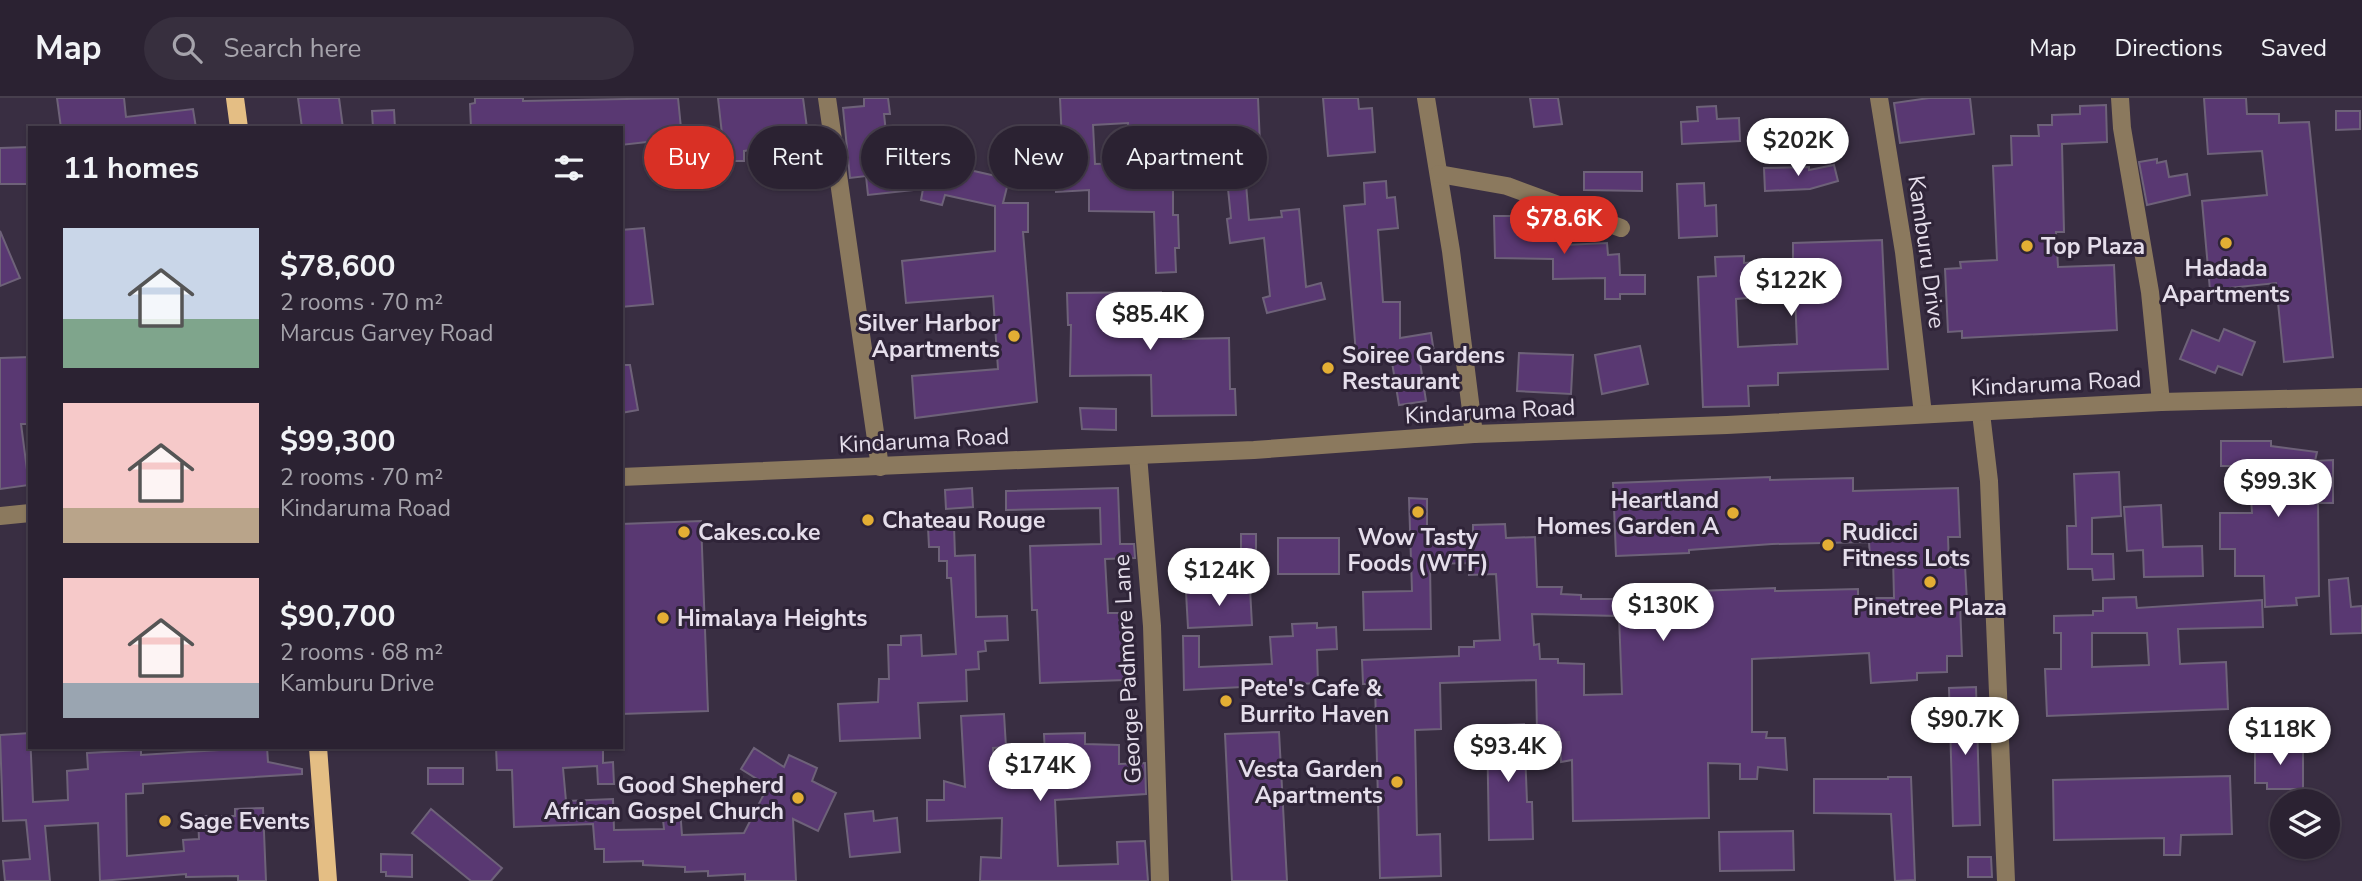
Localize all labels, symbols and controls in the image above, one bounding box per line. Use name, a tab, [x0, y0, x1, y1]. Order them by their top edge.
search box	[144, 17, 634, 80]
text: Map	[35, 26, 102, 71]
icon: search	[168, 29, 206, 67]
text: Search here	[224, 31, 361, 66]
text: Map	[2029, 32, 2076, 64]
text: Directions	[2114, 32, 2223, 64]
text: Saved	[2261, 32, 2327, 64]
pin: $202K	[1749, 118, 1847, 178]
text: $202K	[1763, 125, 1833, 156]
chip: Buy	[644, 126, 734, 189]
chip: Rent	[748, 126, 847, 189]
chip: Filters	[861, 126, 975, 189]
chip: New	[989, 126, 1088, 189]
chip: Apartment	[1102, 126, 1267, 189]
text: 11 homes	[63, 148, 199, 189]
icon: filters	[550, 149, 588, 187]
street label: Kamburu Drive	[1900, 174, 1953, 331]
pin: $78.6K	[1507, 197, 1621, 256]
text: $78.6K	[1526, 203, 1602, 234]
place label: Top Plaza	[2041, 231, 2145, 262]
marker: Hadada Apartments	[2218, 235, 2234, 251]
marker: Top Plaza	[2019, 238, 2035, 254]
text: $78,600	[280, 246, 395, 287]
place label: Hadada Apartments	[2162, 253, 2290, 310]
icon: home	[119, 256, 203, 340]
pin: $122K	[1742, 258, 1840, 318]
text: $122K	[1756, 265, 1826, 296]
text: 2 rooms · 70 m²	[280, 287, 443, 318]
pin: $85.4K	[1093, 292, 1207, 352]
text: $85.4K	[1112, 299, 1188, 330]
place label: Silver Harbor Apartments	[858, 308, 1000, 365]
text: Marcus Garvey Road	[280, 318, 493, 349]
marker: Silver Harbor Apartments	[1006, 328, 1022, 344]
place label: Soiree Gardens Restaurant	[1342, 340, 1505, 397]
marker: Soiree Gardens Restaurant	[1320, 360, 1336, 376]
street label: Kindaruma Road	[1970, 364, 2142, 403]
street label: Kindaruma Road	[1404, 392, 1576, 431]
text: $99,300	[280, 421, 395, 462]
street label: Kindaruma Road	[838, 421, 1010, 460]
icon: home	[119, 431, 203, 515]
pin: $99.3K	[2221, 460, 2335, 519]
text: 2 rooms · 70 m²	[280, 462, 443, 493]
text: $99.3K	[2240, 466, 2316, 497]
place label: Heartland Homes Garden A	[1537, 485, 1720, 542]
text: Kindaruma Road	[280, 493, 451, 524]
marker: Wow Tasty Foods (WTF)	[1410, 504, 1426, 520]
place label: Chateau Rouge	[882, 505, 1045, 536]
marker: Heartland Homes Garden A	[1725, 505, 1741, 521]
marker: Chateau Rouge	[860, 512, 876, 528]
place label: Cakes.co.ke	[698, 517, 820, 548]
place label: Rudicci Fitness Lots	[1842, 517, 1970, 574]
place label: Wow Tasty Foods (WTF)	[1348, 522, 1488, 579]
marker: Cakes.co.ke	[676, 524, 692, 540]
marker: Rudicci Fitness Lots	[1820, 537, 1836, 553]
pin: $124K	[1170, 548, 1268, 608]
street label: George Padmore Lane	[1106, 553, 1149, 784]
text: $124K	[1184, 555, 1254, 586]
marker: Pinetree Plaza	[1922, 574, 1938, 590]
pin: $130K	[1614, 584, 1712, 643]
text: $130K	[1628, 590, 1698, 621]
place label: Pinetree Plaza	[1853, 592, 2007, 623]
text: $90,700	[280, 596, 395, 637]
place label: Himalaya Heights	[677, 603, 867, 634]
icon: home	[119, 606, 203, 690]
marker: Himalaya Heights	[655, 610, 671, 626]
text: 2 rooms · 68 m²	[280, 637, 443, 668]
text: Kamburu Drive	[280, 668, 434, 699]
place label: Pete's Cafe & Burrito Haven	[1240, 673, 1389, 730]
marker: Pete's Cafe & Burrito Haven	[1218, 693, 1234, 709]
pin: $90.7K	[1908, 698, 2022, 757]
text: $90.7K	[1927, 704, 2003, 735]
pin: $118K	[2231, 708, 2329, 767]
text: $118K	[2245, 714, 2315, 745]
pin: $93.4K	[1451, 724, 1565, 784]
text: $93.4K	[1470, 731, 1546, 762]
pin: $174K	[991, 744, 1089, 803]
text: $174K	[1005, 750, 1075, 781]
place label: Vesta Garden Apartments	[1238, 754, 1383, 811]
place label: Good Shepherd African Gospel Church	[544, 770, 784, 827]
marker: Vesta Garden Apartments	[1389, 774, 1405, 790]
map controls	[2270, 789, 2340, 859]
button: layers	[2270, 789, 2340, 859]
marker: Good Shepherd African Gospel Church	[790, 790, 806, 806]
place label: Sage Events	[179, 806, 310, 837]
marker: Sage Events	[157, 813, 173, 829]

